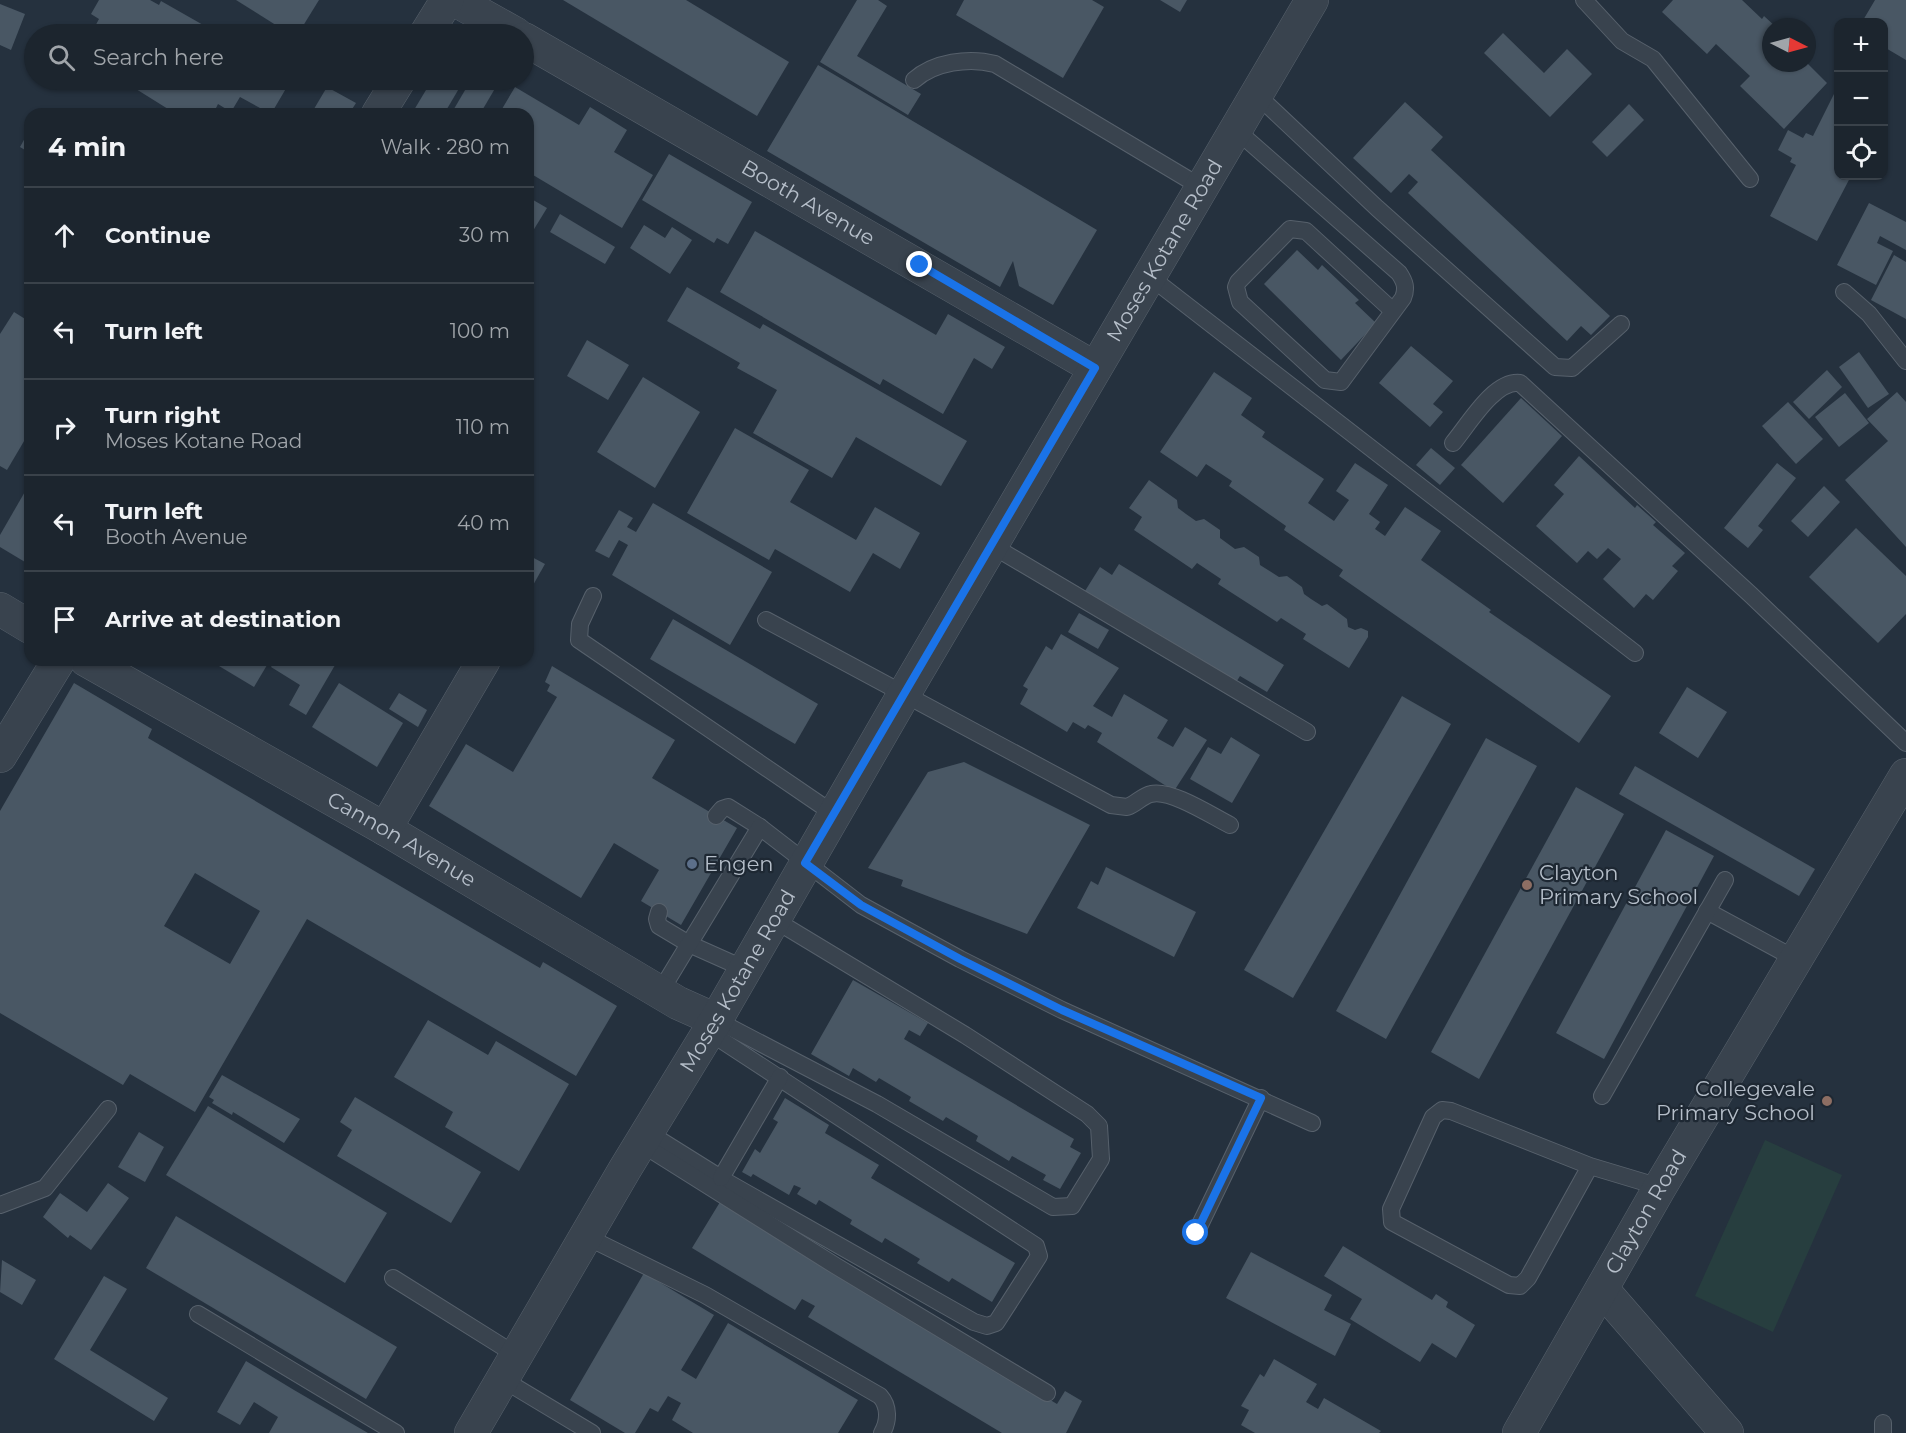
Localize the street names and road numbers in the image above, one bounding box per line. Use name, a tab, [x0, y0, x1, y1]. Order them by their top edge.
street label: Booth Avenue	[737, 154, 880, 251]
street label: Moses Kotane Road	[1101, 155, 1228, 346]
street label: Cannon Avenue	[323, 786, 481, 892]
street label: Moses Kotane Road	[674, 885, 801, 1077]
street label: Clayton Road	[1600, 1145, 1692, 1278]

